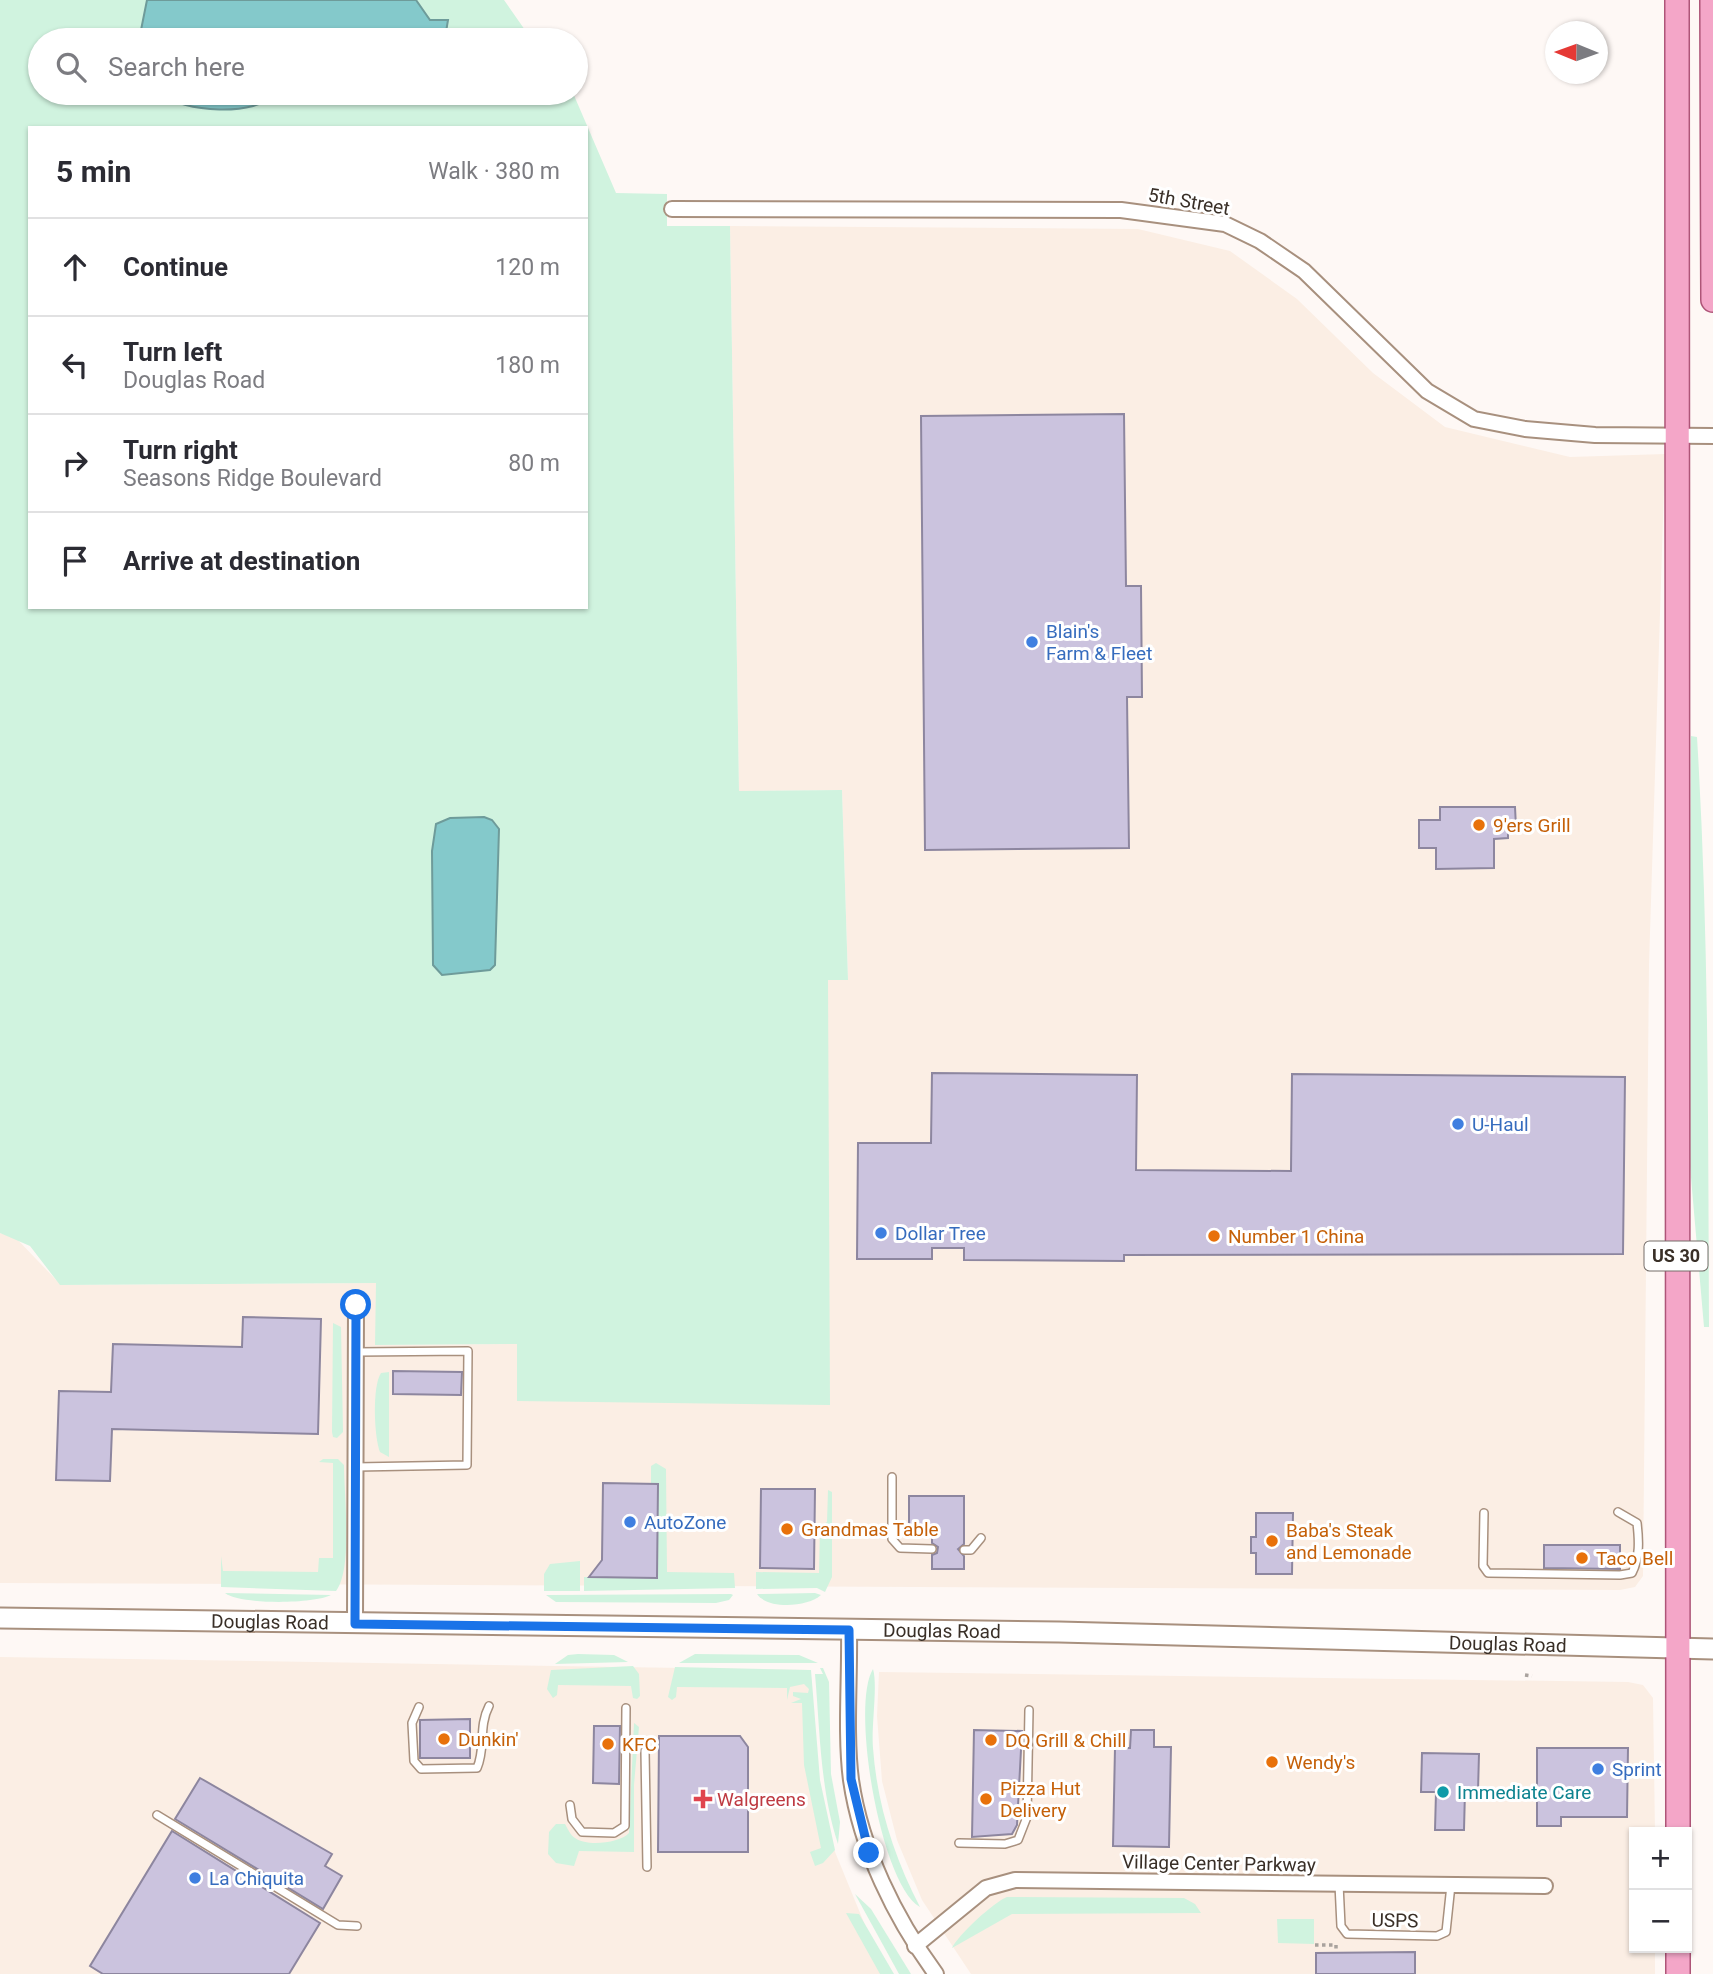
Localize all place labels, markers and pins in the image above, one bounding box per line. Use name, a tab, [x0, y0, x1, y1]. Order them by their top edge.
place label: Blain's Farm & Fleet	[1046, 620, 1152, 665]
marker: Blain's Farm & Fleet	[1024, 634, 1040, 650]
place label: 9'ers Grill	[1493, 814, 1571, 837]
marker: 9'ers Grill	[1471, 817, 1487, 833]
place label: U-Haul	[1472, 1113, 1529, 1136]
marker: U-Haul	[1450, 1116, 1466, 1132]
place label: Dollar Tree	[895, 1222, 986, 1245]
marker: Dollar Tree	[873, 1225, 889, 1241]
place label: Number 1 China	[1228, 1225, 1364, 1248]
marker: Number 1 China	[1206, 1228, 1222, 1244]
place label: AutoZone	[644, 1511, 726, 1534]
marker: AutoZone	[622, 1514, 638, 1530]
place label: Grandmas Table	[801, 1518, 939, 1541]
place label: Baba's Steak and Lemonade	[1286, 1519, 1412, 1564]
marker: Grandmas Table	[779, 1521, 795, 1537]
marker: Baba's Steak and Lemonade	[1264, 1533, 1280, 1549]
place label: Taco Bell	[1596, 1547, 1673, 1570]
marker: Taco Bell	[1574, 1550, 1590, 1566]
place label: Dunkin'	[458, 1728, 519, 1751]
place label: DQ Grill & Chill	[1005, 1729, 1126, 1752]
marker: Dunkin'	[436, 1731, 452, 1747]
marker: DQ Grill & Chill	[983, 1732, 999, 1748]
place label: KFC	[622, 1733, 657, 1756]
marker: KFC	[600, 1736, 616, 1752]
place label: Wendy's	[1286, 1751, 1355, 1774]
marker: Wendy's	[1264, 1754, 1280, 1770]
place label: Sprint	[1612, 1758, 1662, 1781]
marker: Sprint	[1590, 1761, 1606, 1777]
place label: Pizza Hut Delivery	[1000, 1777, 1081, 1822]
place label: Immediate Care	[1457, 1781, 1591, 1804]
marker: Immediate Care	[1435, 1784, 1451, 1800]
place label: Walgreens	[717, 1788, 806, 1811]
marker: Walgreens	[695, 1791, 711, 1807]
marker: Pizza Hut Delivery	[978, 1791, 994, 1807]
place label: La Chiquita	[209, 1867, 304, 1890]
marker: La Chiquita	[187, 1870, 203, 1886]

